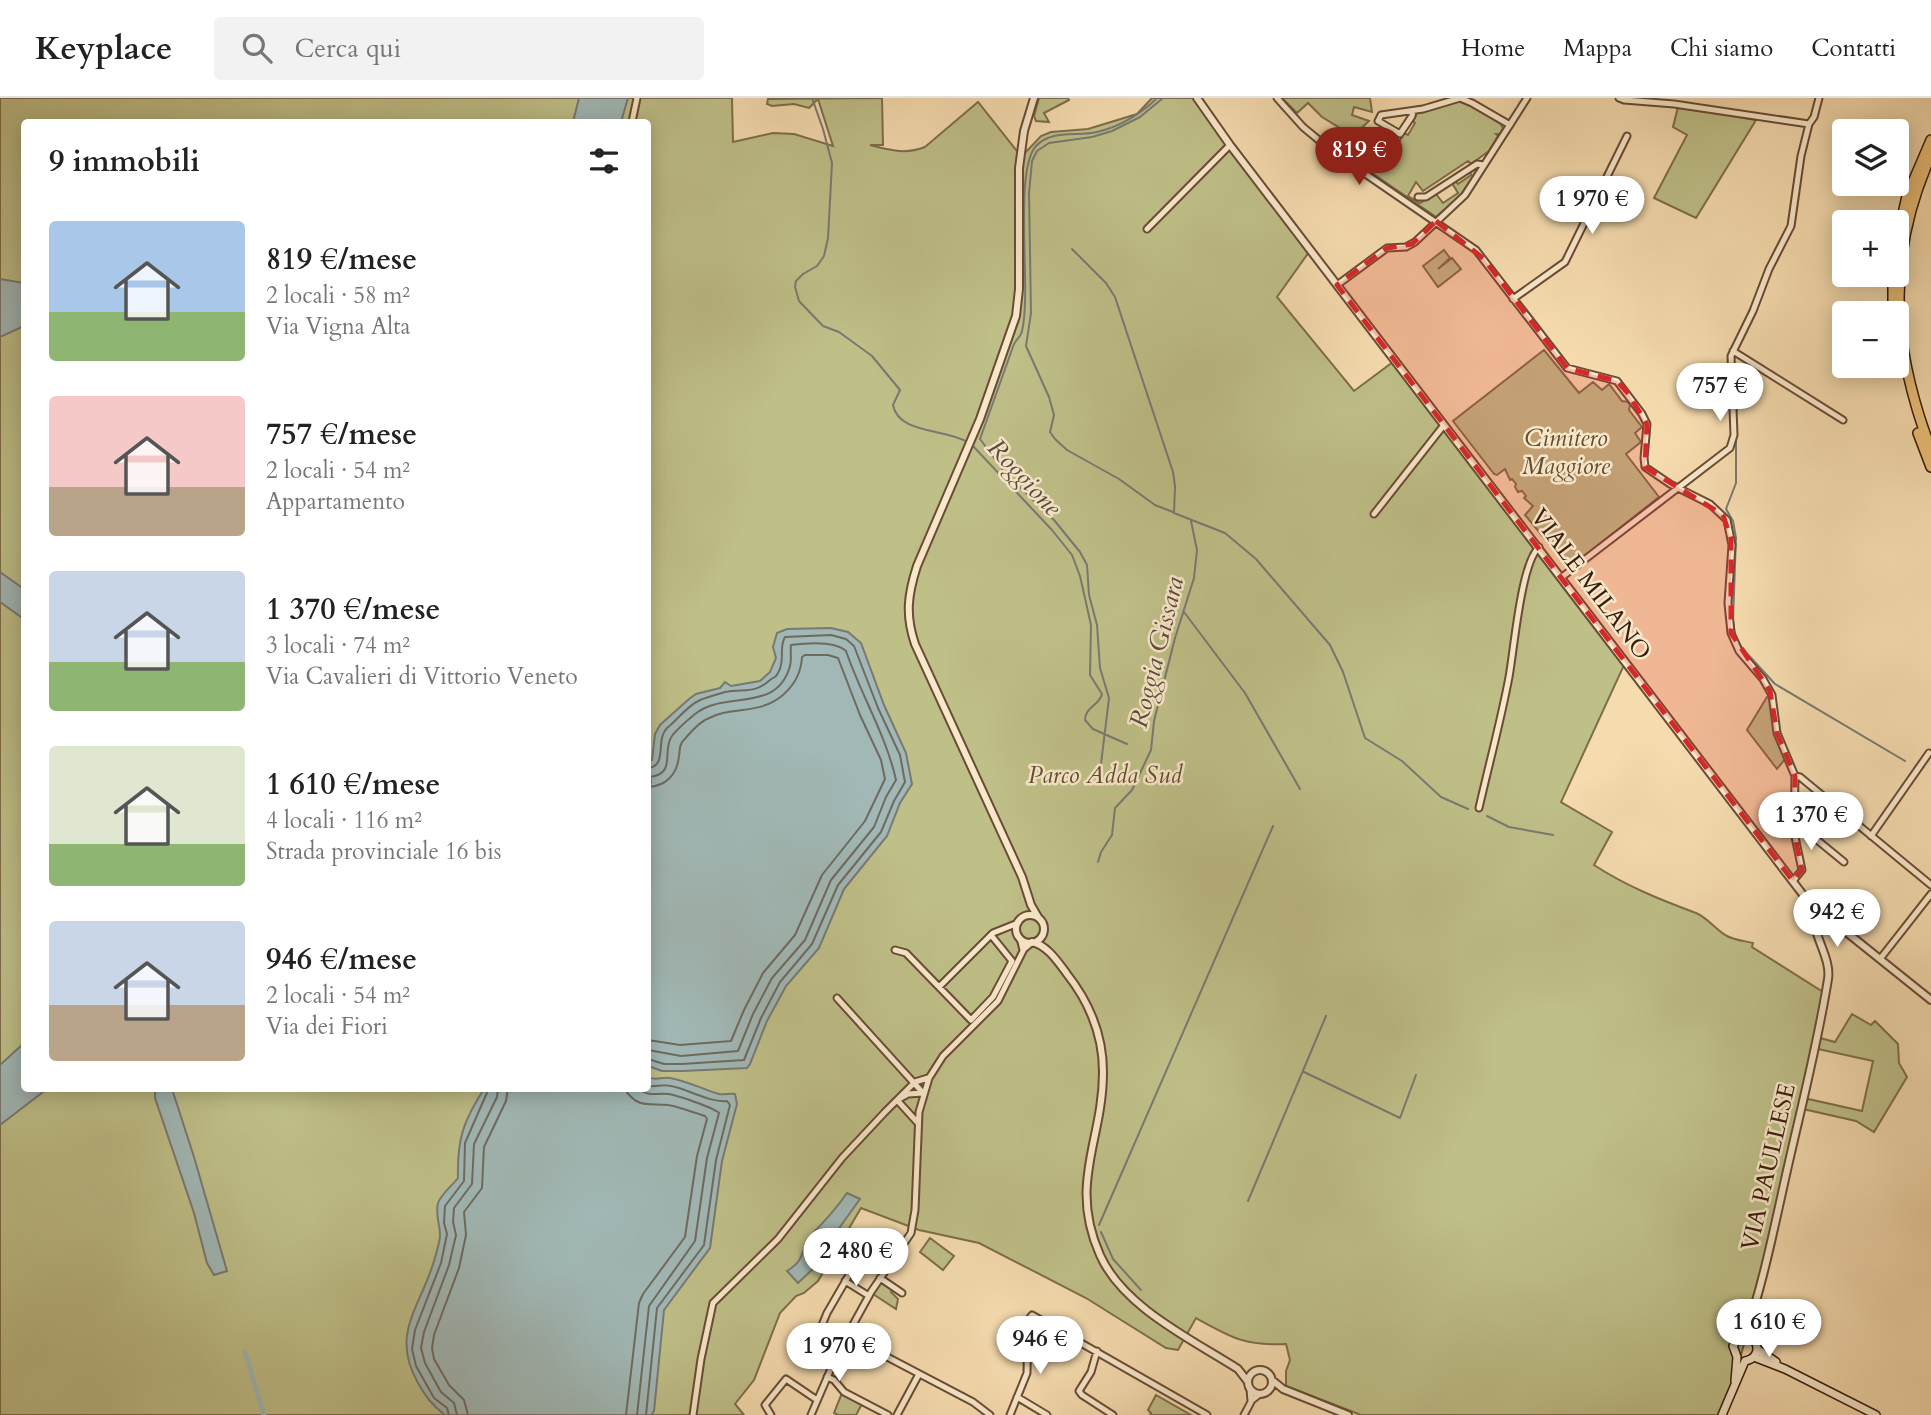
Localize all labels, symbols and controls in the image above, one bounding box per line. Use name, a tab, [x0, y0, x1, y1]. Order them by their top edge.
search box	[214, 17, 704, 80]
text: Keyplace	[35, 26, 172, 71]
icon: search	[238, 29, 276, 67]
text: Cerca qui	[294, 31, 401, 66]
text: Home	[1461, 32, 1525, 65]
text: Mappa	[1563, 32, 1632, 65]
text: Chi siamo	[1670, 32, 1773, 65]
text: Contatti	[1811, 32, 1896, 65]
map controls	[1832, 119, 1909, 378]
button: layers	[1832, 119, 1909, 196]
pin: 819 €	[1310, 127, 1408, 187]
text: 819 €	[1331, 134, 1387, 165]
text: 9 immobili	[49, 141, 200, 182]
icon: filters	[585, 142, 623, 180]
pin: 1 970 €	[1527, 176, 1657, 236]
text: 1 970 €	[1555, 183, 1629, 214]
button: +	[1832, 210, 1909, 287]
text: 819 €/mese	[266, 239, 417, 280]
icon: home	[105, 249, 189, 333]
text: 2 locali · 58 m²	[266, 280, 410, 311]
button: −	[1832, 301, 1909, 378]
text: Via Vigna Alta	[266, 311, 410, 342]
pin: 757 €	[1671, 364, 1769, 423]
text: 757 €	[1692, 370, 1748, 401]
text: 757 €/mese	[266, 414, 417, 455]
park label: Cimitero Maggiore	[1522, 422, 1611, 483]
icon: home	[105, 424, 189, 508]
water label: Roggione	[980, 431, 1070, 524]
text: 2 locali · 54 m²	[266, 455, 410, 486]
text: Appartamento	[266, 486, 405, 517]
street label: VIALE MILANO	[1523, 502, 1659, 667]
water label: Roggia Gissara	[1121, 573, 1192, 731]
text: 1 370 €/mese	[266, 589, 440, 630]
icon: home	[105, 599, 189, 683]
text: 3 locali · 74 m²	[266, 630, 410, 661]
text: Via Cavalieri di Vittorio Veneto	[266, 661, 578, 692]
park label: Parco Adda Sud	[1028, 759, 1183, 792]
text: 1 610 €/mese	[266, 764, 440, 805]
icon: home	[105, 774, 189, 858]
pin: 1 370 €	[1746, 792, 1876, 852]
text: 1 370 €	[1774, 799, 1848, 830]
text: 4 locali · 116 m²	[266, 805, 422, 836]
text: Strada provinciale 16 bis	[266, 836, 501, 867]
pin: 942 €	[1788, 890, 1886, 949]
text: 942 €	[1809, 896, 1865, 927]
text: 946 €/mese	[266, 939, 417, 980]
icon: home	[105, 949, 189, 1033]
text: 2 locali · 54 m²	[266, 980, 410, 1011]
text: Via dei Fiori	[266, 1011, 388, 1042]
street label: VIA PAULLESE	[1733, 1080, 1804, 1254]
pin: 2 480 €	[791, 1228, 921, 1288]
text: 2 480 €	[819, 1235, 893, 1266]
pin: 1 610 €	[1704, 1300, 1834, 1359]
text: 1 610 €	[1732, 1306, 1806, 1337]
pin: 946 €	[991, 1316, 1089, 1376]
text: 946 €	[1012, 1323, 1068, 1354]
pin: 1 970 €	[774, 1324, 904, 1383]
text: 1 970 €	[802, 1330, 876, 1361]

